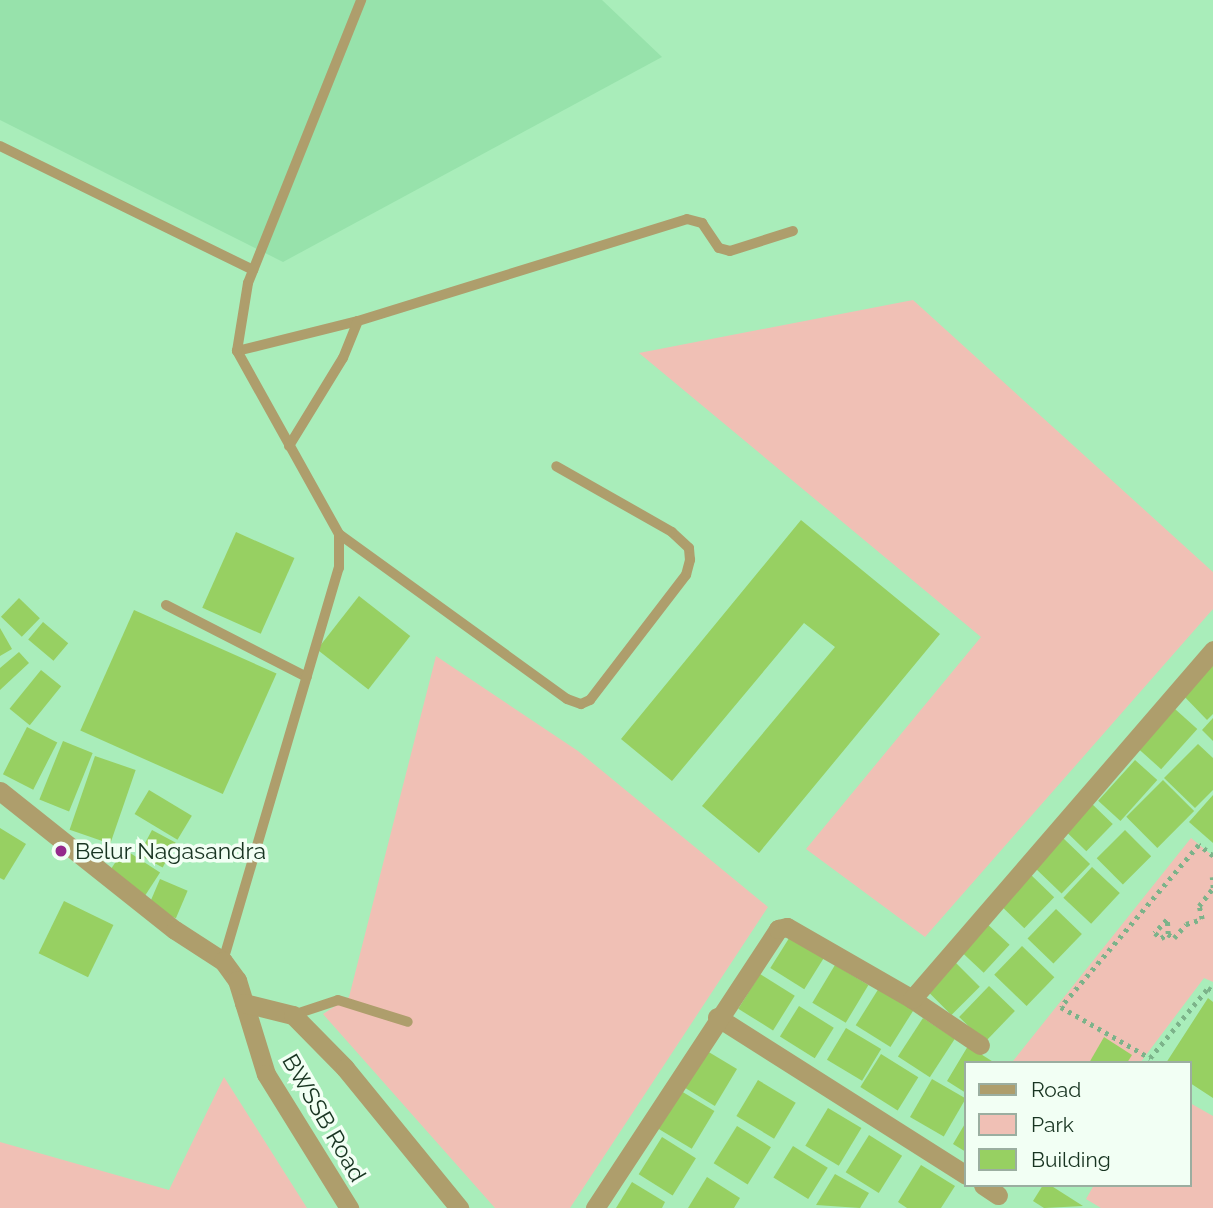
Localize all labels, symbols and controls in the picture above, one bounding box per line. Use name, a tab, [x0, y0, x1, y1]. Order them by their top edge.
place label: Belur Nagasandra	[75, 837, 267, 865]
marker: Belur Nagasandra	[53, 843, 69, 859]
street label: BWSSB Road	[276, 1049, 372, 1187]
legend	[964, 1061, 1192, 1187]
text: Road	[1031, 1077, 1081, 1102]
text: Park	[1031, 1112, 1074, 1137]
text: Building	[1031, 1147, 1111, 1172]

